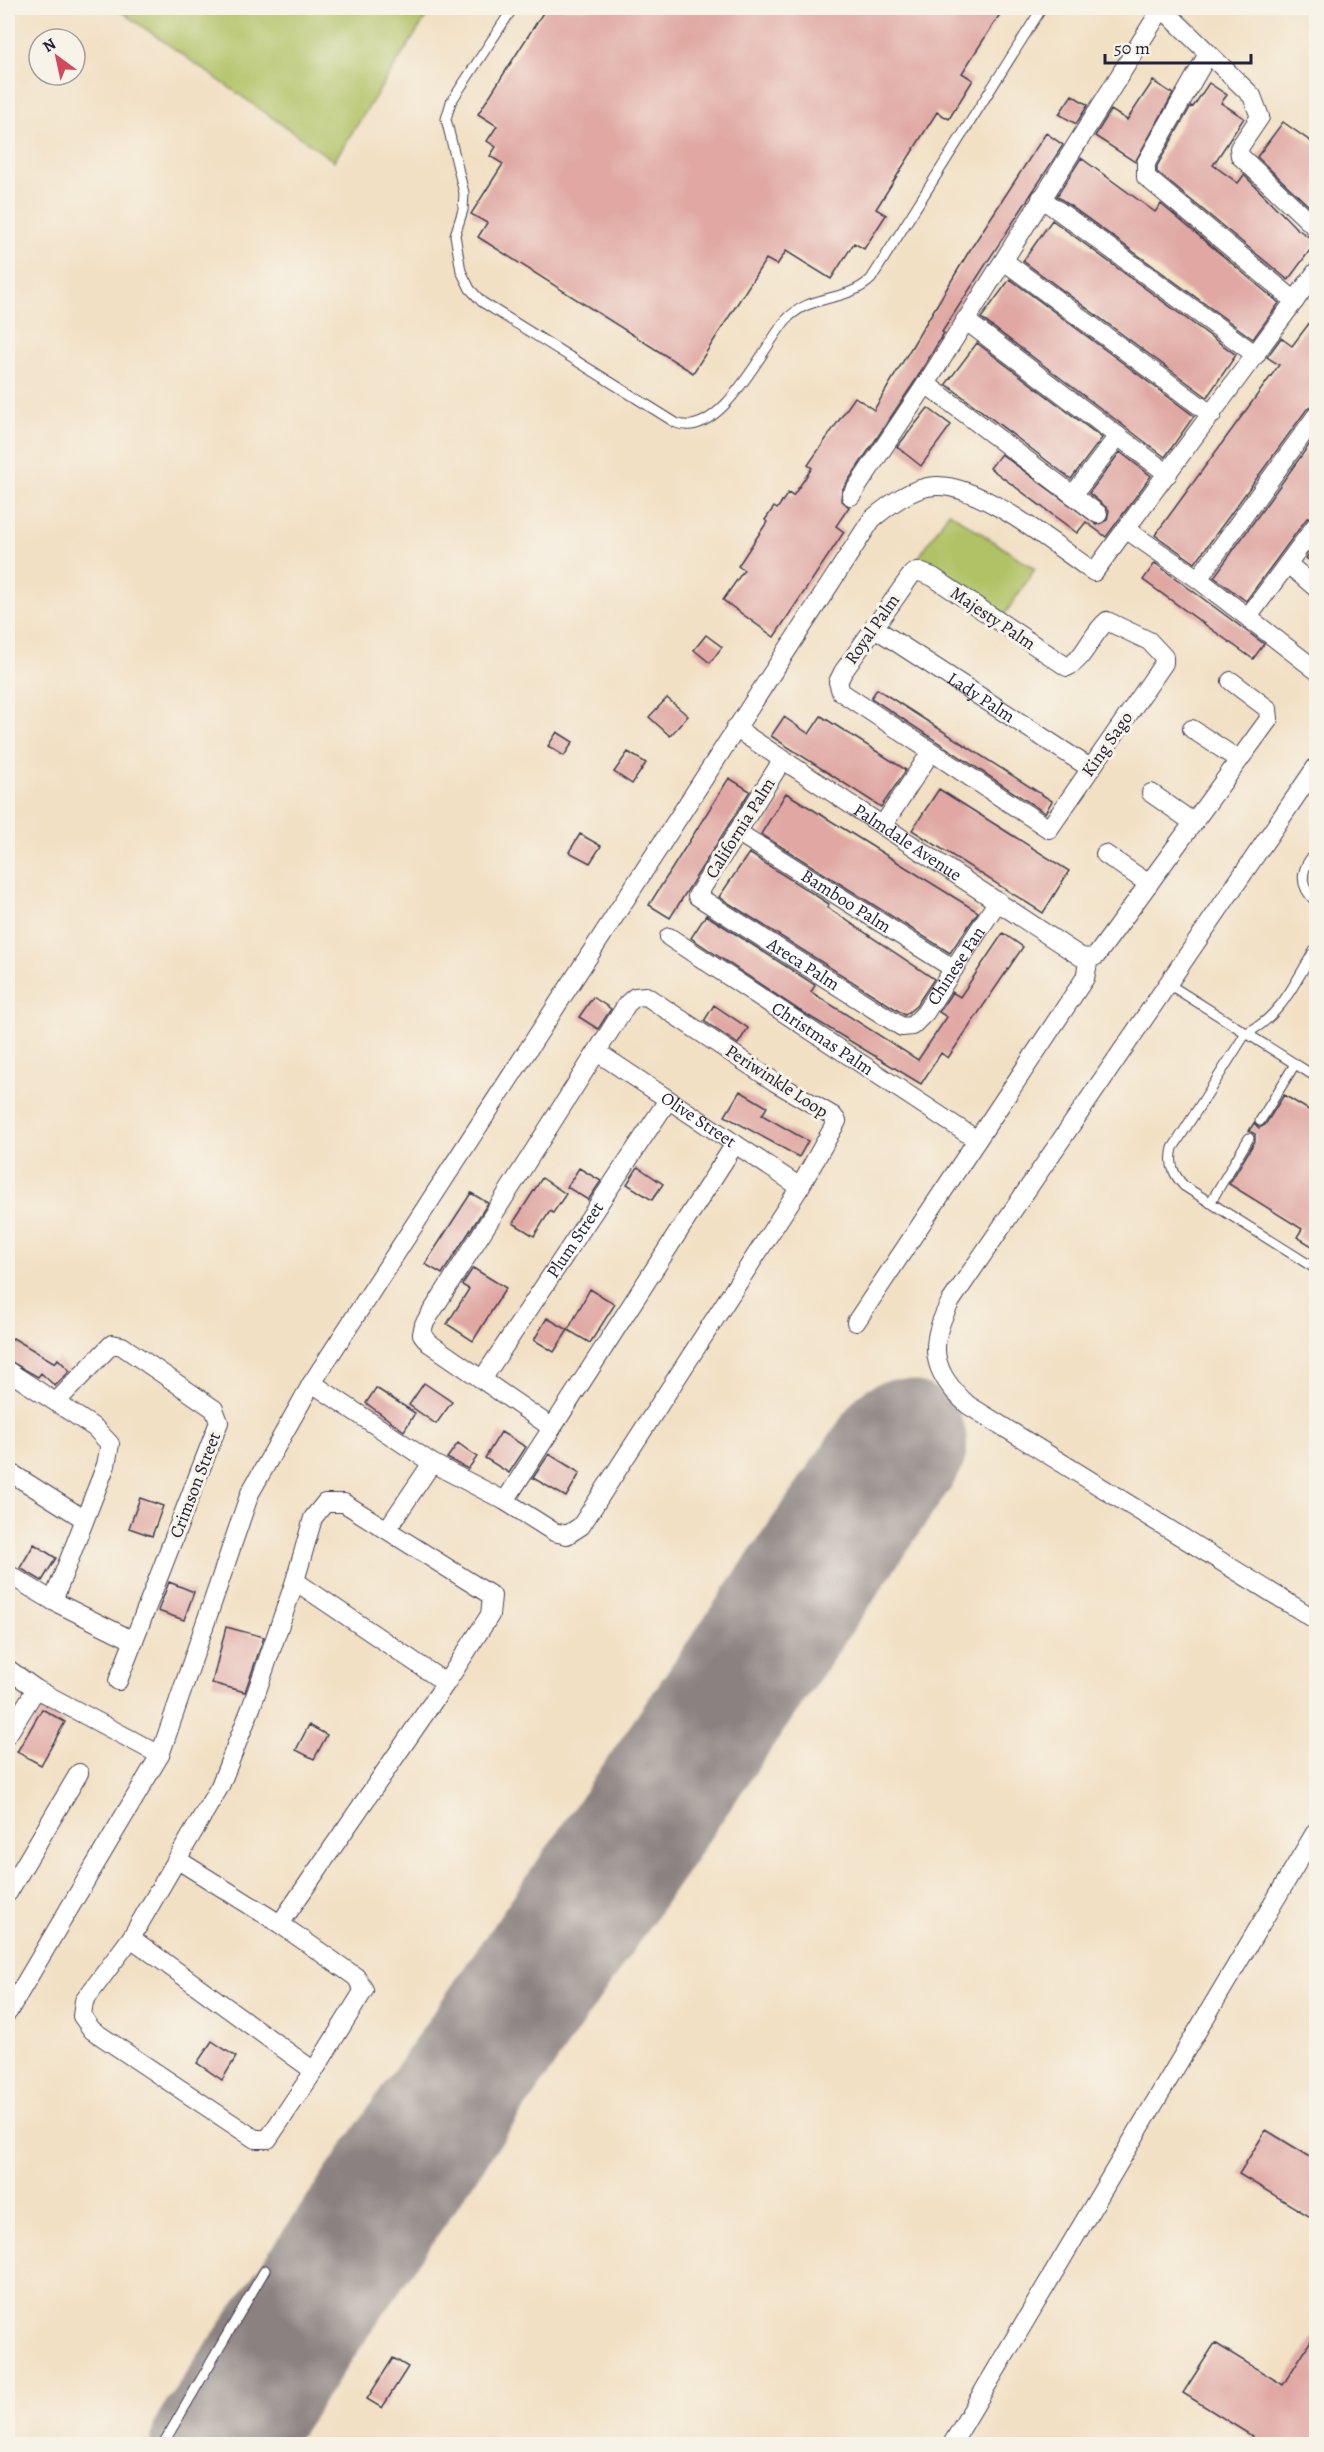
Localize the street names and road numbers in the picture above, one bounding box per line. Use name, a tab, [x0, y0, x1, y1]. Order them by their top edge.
street label: Majesty Palm	[946, 581, 1040, 655]
street label: Royal Palm	[839, 589, 905, 669]
street label: Lady Palm	[943, 666, 1020, 728]
street label: King Sago	[1076, 707, 1138, 781]
street label: California Palm	[699, 773, 781, 883]
street label: Palmdale Avenue	[849, 798, 966, 887]
street label: Bamboo Palm	[796, 863, 896, 938]
street label: Chinese Fan	[921, 921, 990, 1010]
street label: Areca Palm	[762, 931, 844, 996]
street label: Christmas Palm	[767, 996, 878, 1081]
street label: Periwinkle Loop	[721, 1039, 833, 1123]
street label: Olive Street	[656, 1086, 741, 1153]
street label: Plum Street	[541, 1197, 609, 1283]
street label: Crimson Street	[164, 1428, 226, 1541]

